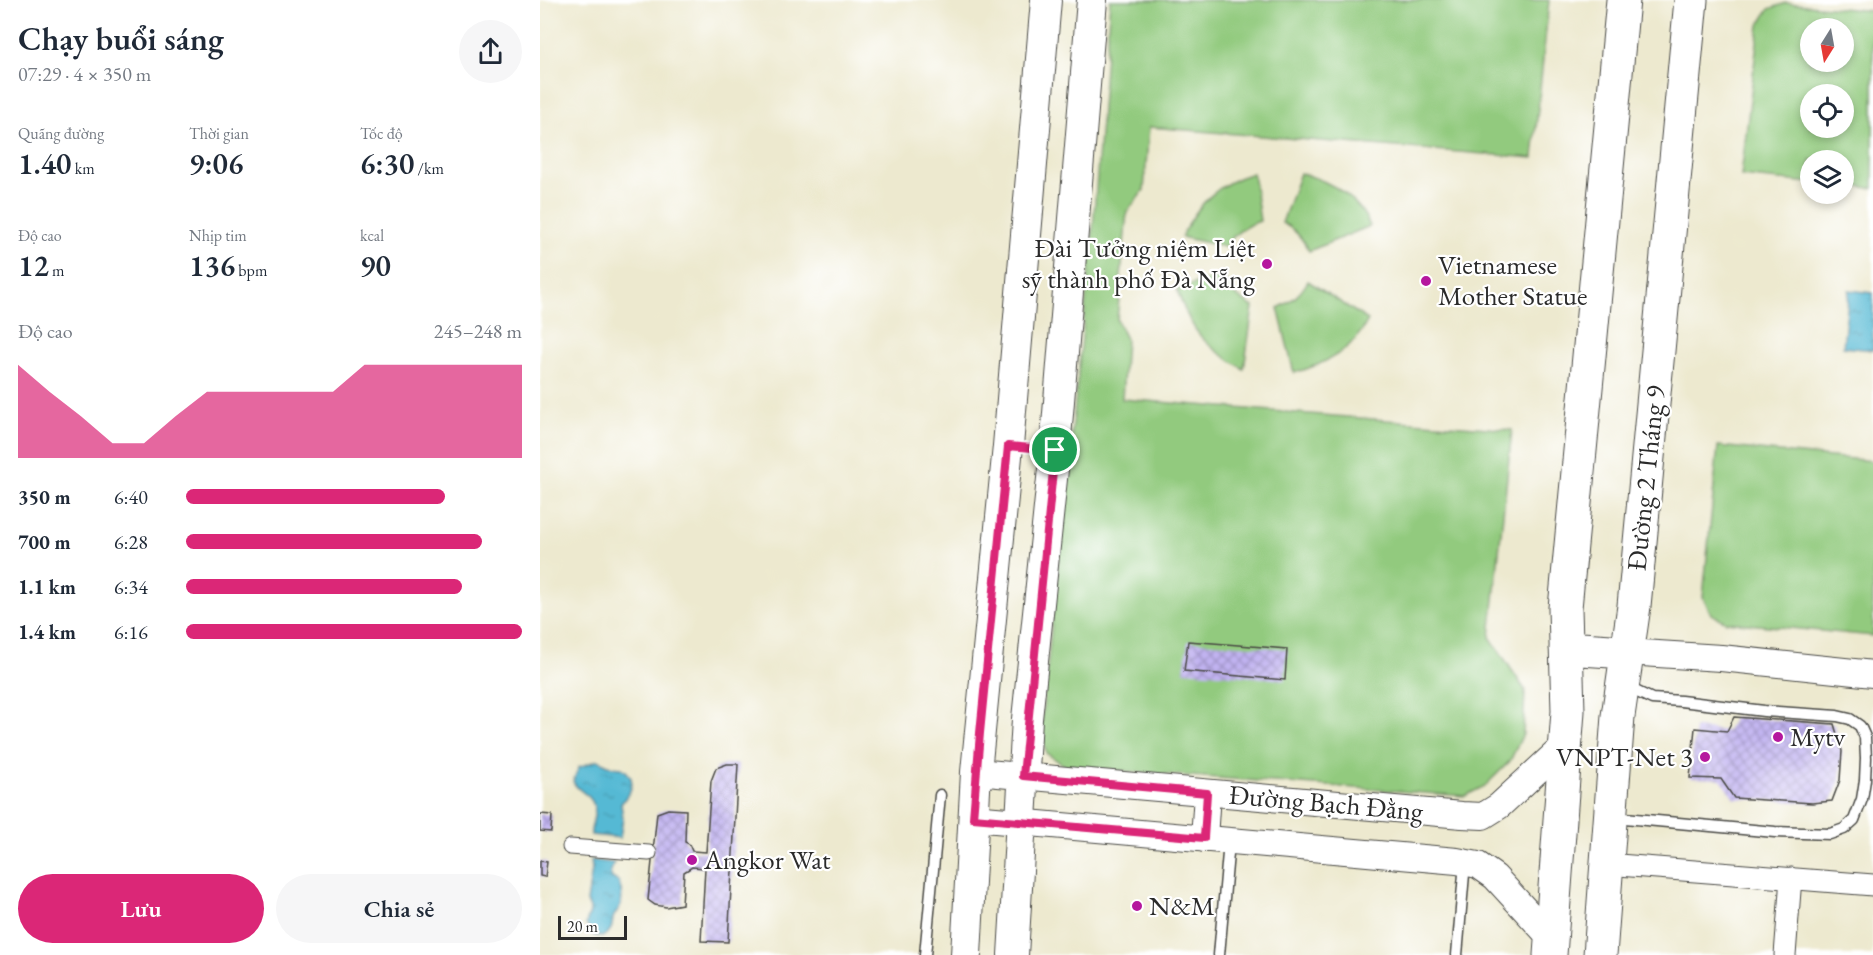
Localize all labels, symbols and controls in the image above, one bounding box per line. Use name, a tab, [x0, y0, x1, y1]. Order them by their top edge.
text: Chạy buổi sáng	[18, 17, 224, 60]
north arrow	[1800, 18, 1854, 72]
map controls	[1800, 18, 1854, 204]
button: share	[459, 20, 522, 83]
text: 07:29 · 4 × 350 m	[18, 61, 151, 87]
button: locate	[1800, 84, 1854, 138]
text: Quãng đường	[18, 123, 104, 144]
text: Thời gian	[189, 123, 249, 144]
text: Tốc độ	[360, 123, 403, 144]
text: 1.40	[18, 144, 71, 183]
text: 9:06	[189, 144, 243, 183]
text: 6:30	[360, 144, 414, 183]
button: layers	[1800, 150, 1854, 204]
text: km	[71, 158, 95, 179]
text: /km	[414, 158, 444, 179]
text: Độ cao	[18, 225, 62, 246]
text: Nhịp tim	[189, 225, 247, 246]
text: kcal	[360, 225, 384, 246]
place label: Đài Tưởng niệm Liệt sỹ thành phố Đà Nẵng	[1022, 230, 1256, 296]
text: 12	[18, 246, 49, 285]
text: 136	[189, 246, 235, 285]
text: 90	[360, 246, 391, 285]
place label: Vietnamese Mother Statue	[1438, 247, 1588, 313]
marker: Đài Tưởng niệm Liệt sỹ thành phố Đà Nẵng	[1260, 257, 1274, 271]
text: m	[49, 260, 64, 281]
text: bpm	[235, 260, 267, 281]
marker: Vietnamese Mother Statue	[1419, 274, 1433, 288]
text: Độ cao	[18, 318, 73, 344]
text: 245–248 m	[434, 318, 522, 344]
street label: Đường 2 Tháng 9	[1618, 384, 1673, 572]
pin	[1029, 424, 1080, 475]
icon: arrive	[1038, 433, 1071, 466]
text: 350 m	[18, 484, 71, 510]
text: 6:40	[114, 484, 148, 510]
text: 700 m	[18, 529, 71, 555]
text: 6:28	[114, 529, 148, 555]
text: 1.1 km	[18, 574, 76, 600]
text: 6:34	[114, 574, 148, 600]
text: 1.4 km	[18, 619, 76, 645]
text: 6:16	[114, 619, 148, 645]
place label: Mytv	[1790, 719, 1846, 754]
marker: Mytv	[1771, 730, 1785, 744]
place label: VNPT-Net 3	[1556, 739, 1693, 774]
marker: VNPT-Net 3	[1698, 750, 1712, 764]
street label: Đường Bạch Đằng	[1228, 777, 1425, 828]
place label: Angkor Wat	[703, 842, 831, 877]
marker: Angkor Wat	[685, 853, 699, 867]
button: Lưu	[18, 874, 264, 943]
button: Chia sẻ	[276, 874, 522, 943]
place label: N&M	[1149, 888, 1215, 923]
marker: N&M	[1130, 899, 1144, 913]
scale bar	[558, 913, 627, 940]
text: 20 m	[567, 916, 598, 937]

